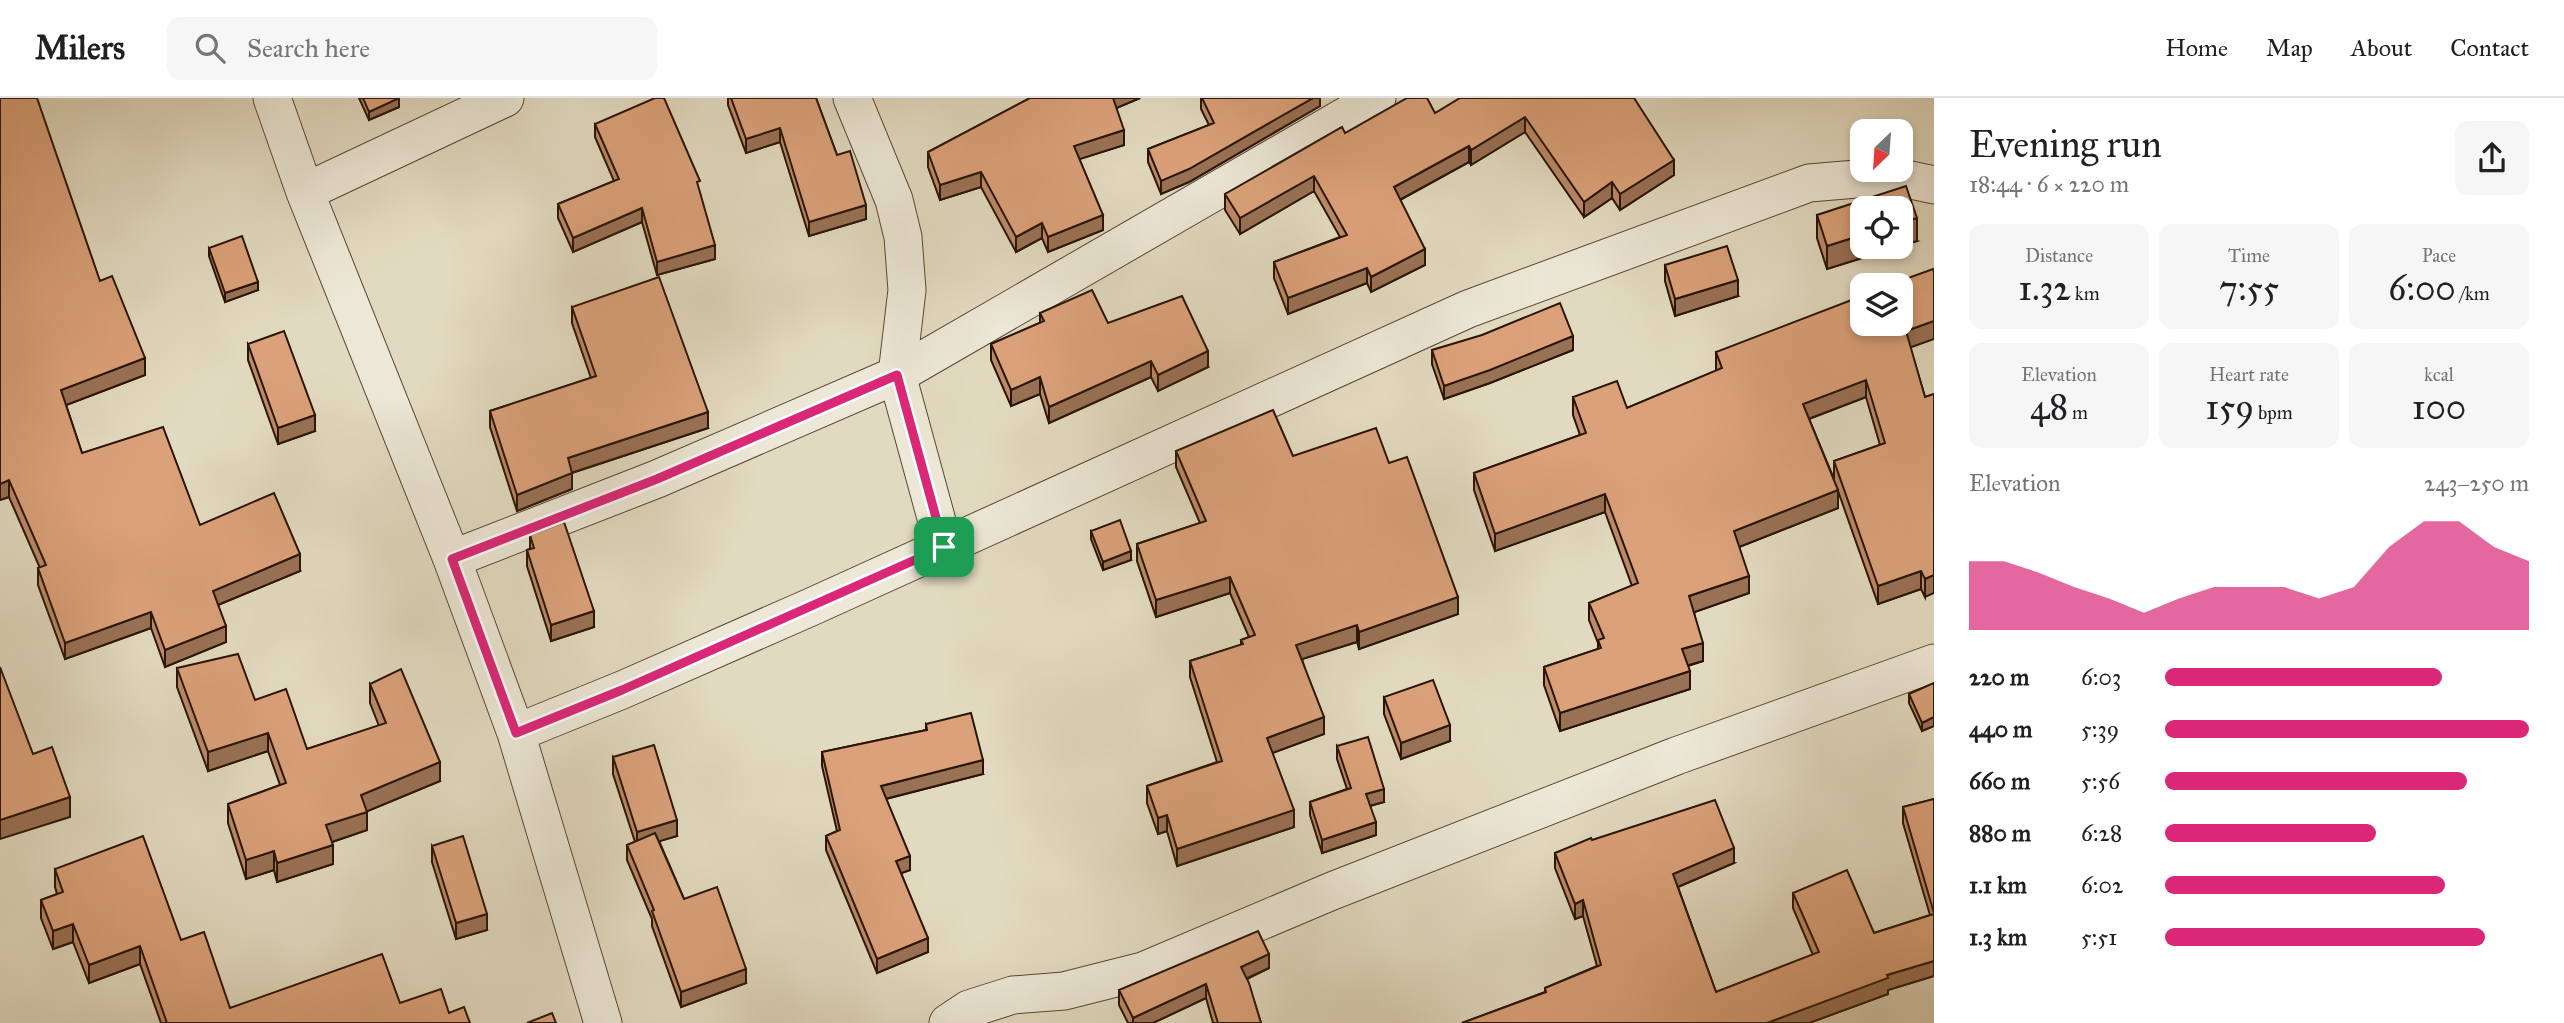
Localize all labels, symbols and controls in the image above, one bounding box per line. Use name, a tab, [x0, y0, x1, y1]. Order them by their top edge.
search box	[167, 17, 657, 80]
text: Milers	[35, 28, 125, 68]
icon: search	[191, 29, 229, 67]
text: Search here	[247, 32, 370, 64]
text: Home	[2165, 33, 2228, 63]
text: Map	[2266, 33, 2313, 63]
text: About	[2351, 33, 2412, 63]
text: Contact	[2450, 33, 2529, 63]
north arrow	[1850, 119, 1913, 182]
map controls	[1850, 119, 1913, 336]
text: Evening run	[1969, 121, 2162, 167]
button: share	[2455, 121, 2529, 195]
text: 18:44 · 6 × 220 m	[1969, 170, 2129, 198]
button: locate	[1850, 196, 1913, 259]
text: Distance	[2025, 244, 2093, 267]
text: Time	[2228, 244, 2270, 267]
text: Pace	[2422, 244, 2456, 267]
text: 1.32	[2018, 267, 2071, 310]
text: 7:55	[2219, 267, 2279, 310]
text: 6:00	[2388, 267, 2456, 310]
button: layers	[1850, 273, 1913, 336]
text: km	[2071, 282, 2100, 305]
text: /km	[2456, 282, 2490, 305]
text: Elevation	[2021, 363, 2097, 386]
text: Heart rate	[2209, 363, 2289, 386]
text: kcal	[2424, 363, 2454, 386]
text: 48	[2030, 386, 2068, 429]
text: 159	[2205, 386, 2254, 429]
text: 100	[2412, 386, 2466, 429]
text: m	[2068, 401, 2088, 424]
text: bpm	[2254, 401, 2293, 424]
text: Elevation	[1969, 469, 2060, 497]
text: 243–250 m	[2424, 469, 2529, 497]
pin	[914, 517, 974, 577]
icon: arrive	[925, 528, 963, 566]
text: 220 m	[1969, 663, 2029, 691]
text: 6:03	[2081, 663, 2121, 691]
text: 440 m	[1969, 715, 2032, 743]
text: 5:39	[2081, 715, 2119, 743]
text: 660 m	[1969, 767, 2030, 795]
text: 5:56	[2081, 767, 2120, 795]
text: 880 m	[1969, 819, 2031, 847]
text: 6:28	[2081, 819, 2122, 847]
text: 1.1 km	[1969, 871, 2027, 899]
text: 6:02	[2081, 871, 2123, 899]
text: 1.3 km	[1969, 923, 2027, 951]
text: 5:51	[2081, 923, 2117, 951]

